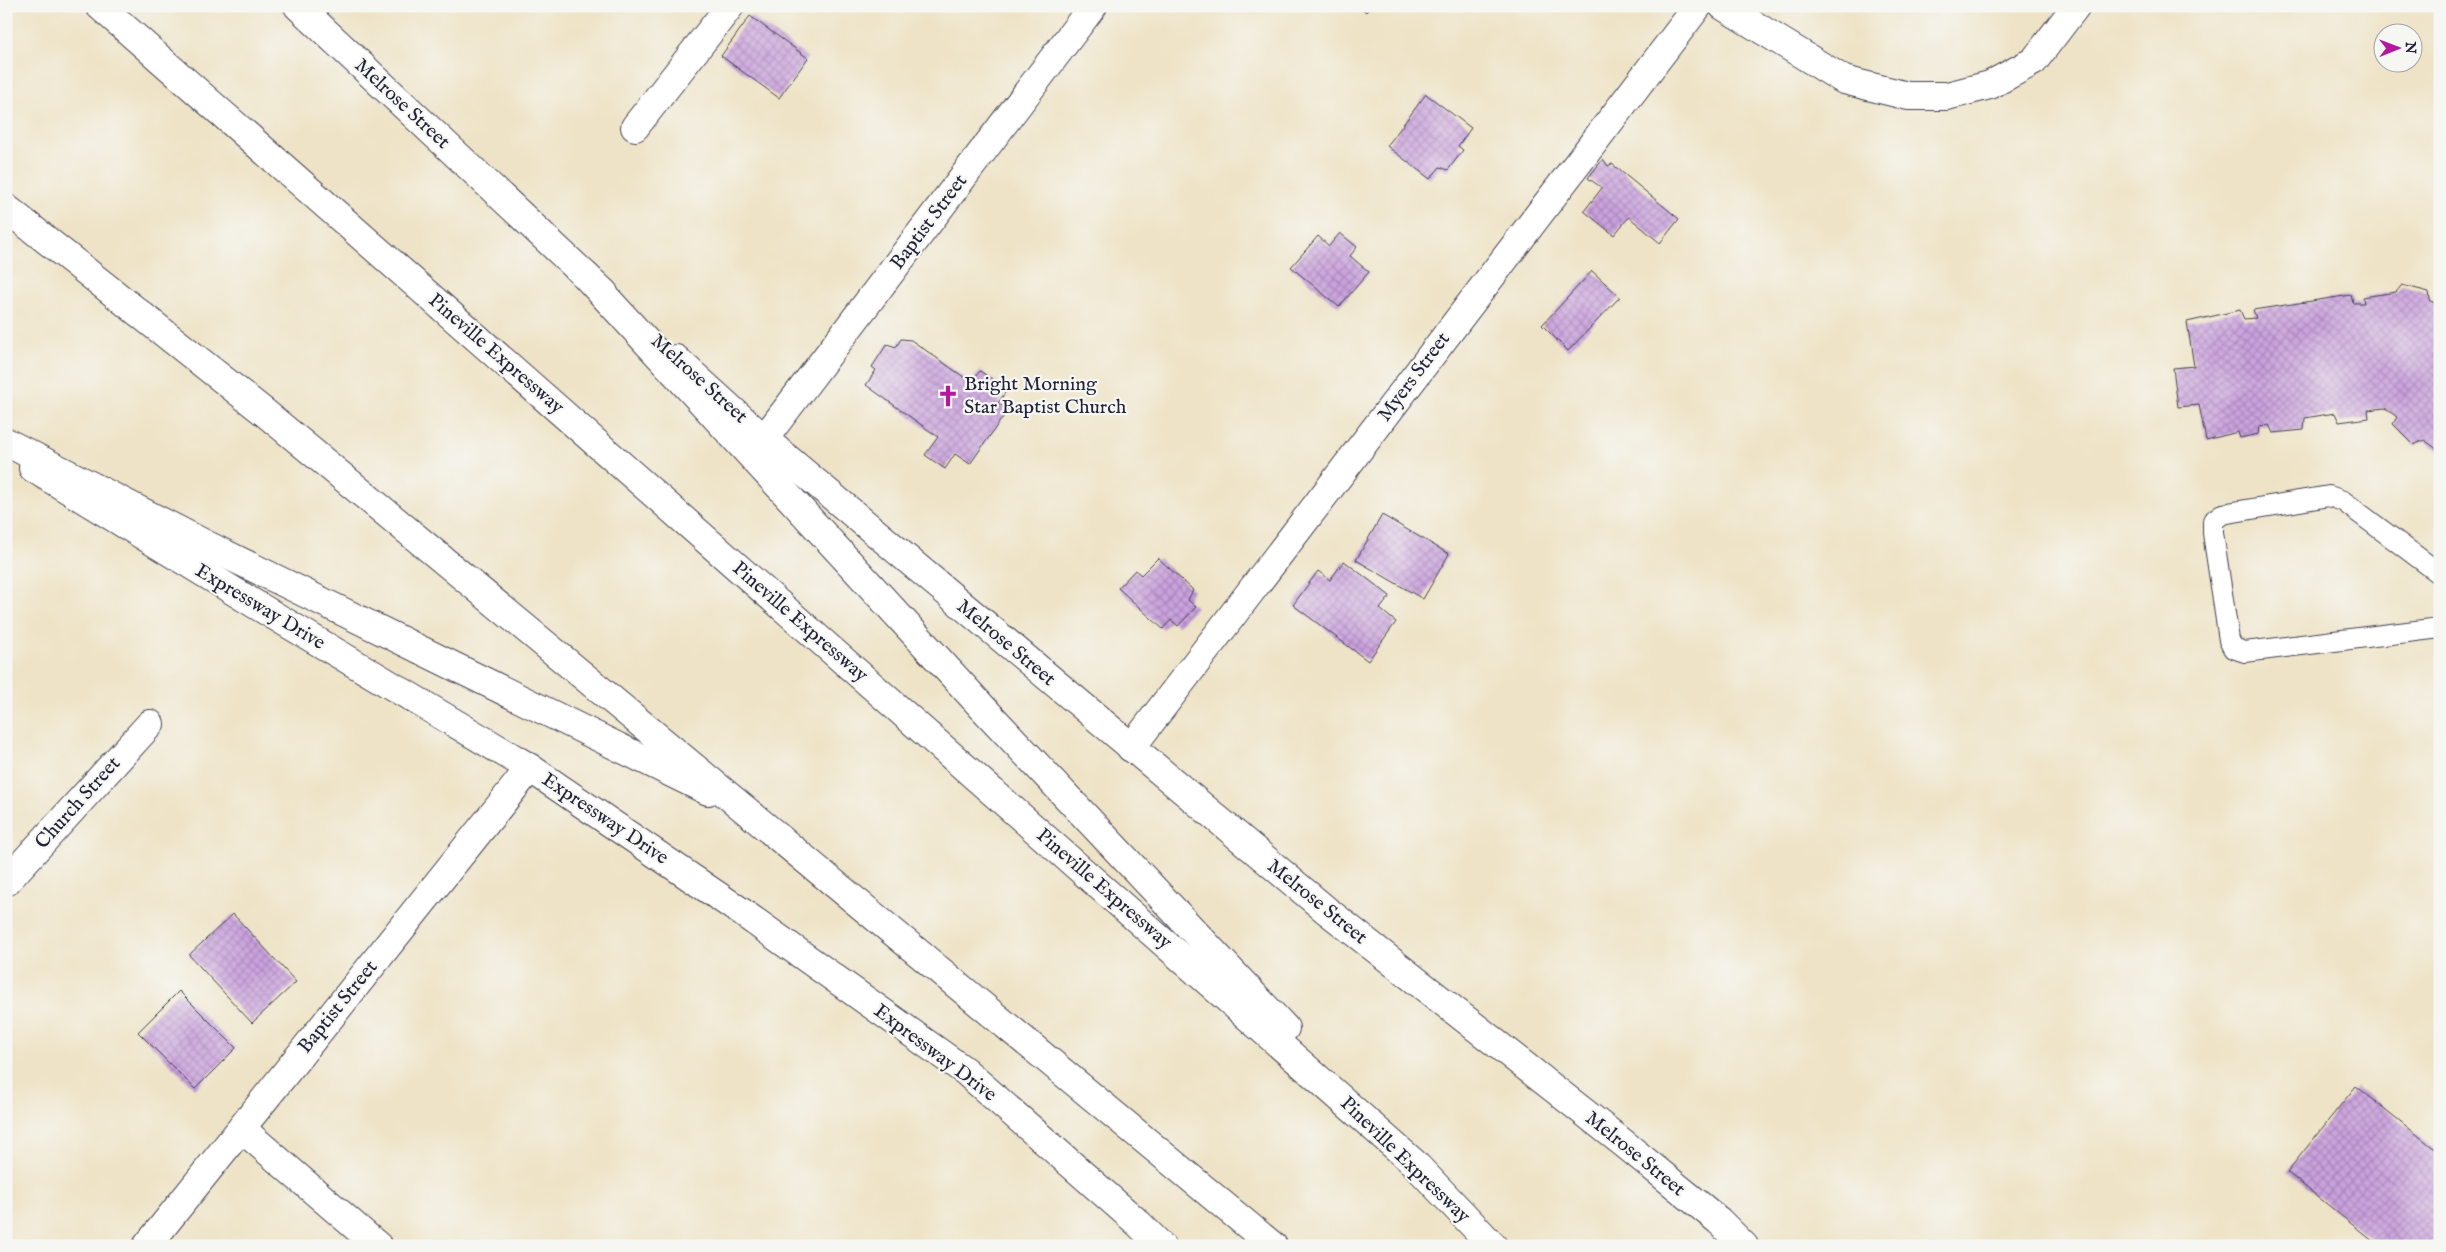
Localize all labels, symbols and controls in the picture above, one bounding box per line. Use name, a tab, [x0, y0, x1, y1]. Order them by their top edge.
north arrow	[2374, 22, 2424, 72]
text: N	[2401, 41, 2419, 54]
street label: Melrose Street	[349, 53, 455, 155]
street label: Baptist Street	[885, 169, 973, 275]
street label: Pineville Expressway	[423, 288, 569, 420]
street label: Myers Street	[1372, 327, 1456, 427]
street label: Melrose Street	[645, 329, 753, 429]
place label: Bright Morning Star Baptist Church	[964, 372, 1127, 420]
church icon: Bright Morning Star Baptist Church	[935, 383, 961, 409]
street label: Pineville Expressway	[727, 556, 873, 688]
street label: Expressway Drive	[190, 558, 330, 656]
street label: Melrose Street	[951, 594, 1061, 692]
street label: Church Street	[30, 752, 126, 854]
street label: Expressway Drive	[537, 767, 673, 871]
street label: Pineville Expressway	[1031, 823, 1177, 955]
street label: Melrose Street	[1262, 854, 1372, 950]
street label: Baptist Street	[293, 955, 383, 1059]
street label: Expressway Drive	[869, 999, 1001, 1107]
street label: Pineville Expressway	[1335, 1091, 1476, 1229]
street label: Melrose Street	[1580, 1106, 1690, 1202]

